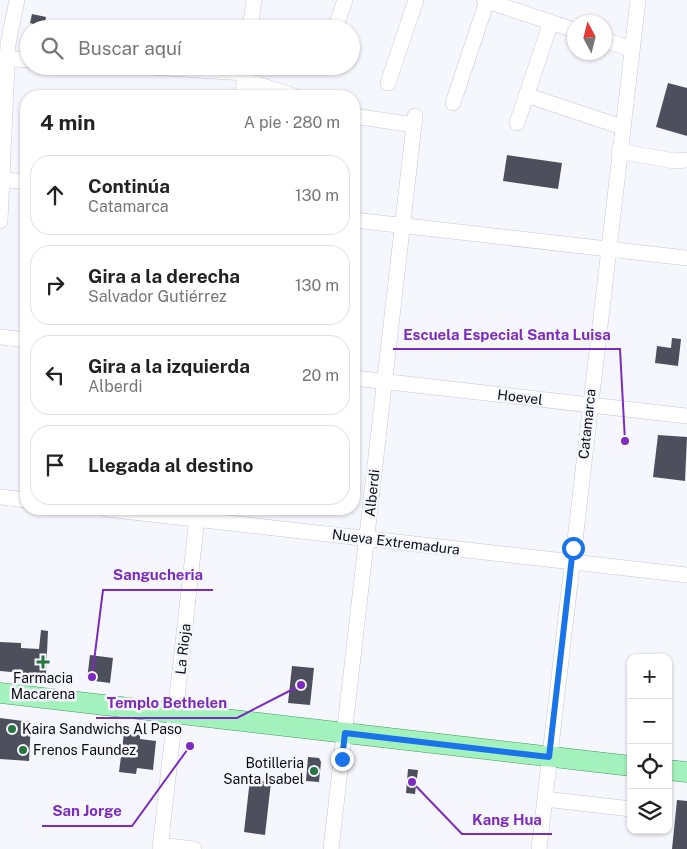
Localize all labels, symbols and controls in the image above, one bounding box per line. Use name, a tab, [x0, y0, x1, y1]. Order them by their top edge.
north arrow	[567, 15, 612, 60]
search box	[20, 20, 360, 75]
icon: search	[38, 34, 66, 62]
text: Buscar aquí	[78, 37, 182, 59]
text: 4 min	[40, 110, 95, 135]
text: A pie · 280 m	[244, 113, 340, 132]
text: Continúa	[88, 175, 170, 197]
icon: ahead	[41, 181, 69, 209]
text: 130 m	[295, 186, 339, 205]
text: Catamarca	[88, 197, 169, 216]
text: Gira a la derecha	[88, 265, 240, 287]
icon: right	[41, 271, 69, 299]
text: 130 m	[295, 276, 339, 295]
text: Salvador Gutiérrez	[88, 287, 227, 306]
callout: Escuela Especial Santa Luisa	[393, 319, 620, 349]
text: Escuela Especial Santa Luisa	[403, 326, 611, 343]
text: Gira a la izquierda	[88, 355, 250, 377]
icon: left	[41, 361, 69, 389]
text: 20 m	[302, 366, 339, 385]
text: Alberdi	[88, 377, 142, 396]
street label: Hoevel	[496, 386, 544, 408]
street label: Catamarca	[575, 388, 599, 460]
icon: arrive	[41, 451, 69, 479]
text: Llegada al destino	[88, 454, 253, 476]
street label: Alberdi	[362, 468, 382, 518]
street label: Nueva Extremadura	[331, 526, 461, 558]
route start	[562, 537, 585, 560]
callout: Sangucheria	[103, 560, 213, 590]
text: Sangucheria	[113, 566, 203, 583]
street label: La Rioja	[172, 623, 194, 675]
map controls	[627, 654, 672, 834]
button: +	[627, 654, 672, 699]
marker: Farmacia Macarena	[37, 656, 49, 668]
place label: Farmacia Macarena	[11, 670, 75, 702]
callout: Templo Bethelen	[96, 688, 237, 718]
text: Templo Bethelen	[107, 694, 227, 711]
button: −	[627, 699, 672, 744]
place label: Kaira Sandwichs Al Paso	[22, 721, 182, 737]
marker: Kaira Sandwichs Al Paso	[6, 723, 18, 735]
place label: Frenos Faundez	[33, 742, 136, 758]
marker: Frenos Faundez	[17, 744, 29, 756]
button: locate	[627, 744, 672, 789]
route end	[331, 748, 354, 771]
place label: Botilleria Santa Isabel	[223, 755, 304, 787]
marker: Botilleria Santa Isabel	[308, 765, 320, 777]
button: layers	[627, 789, 672, 834]
callout: San Jorge	[42, 796, 132, 826]
text: San Jorge	[52, 802, 122, 819]
callout: Kang Hua	[462, 804, 552, 834]
text: Kang Hua	[472, 811, 542, 828]

